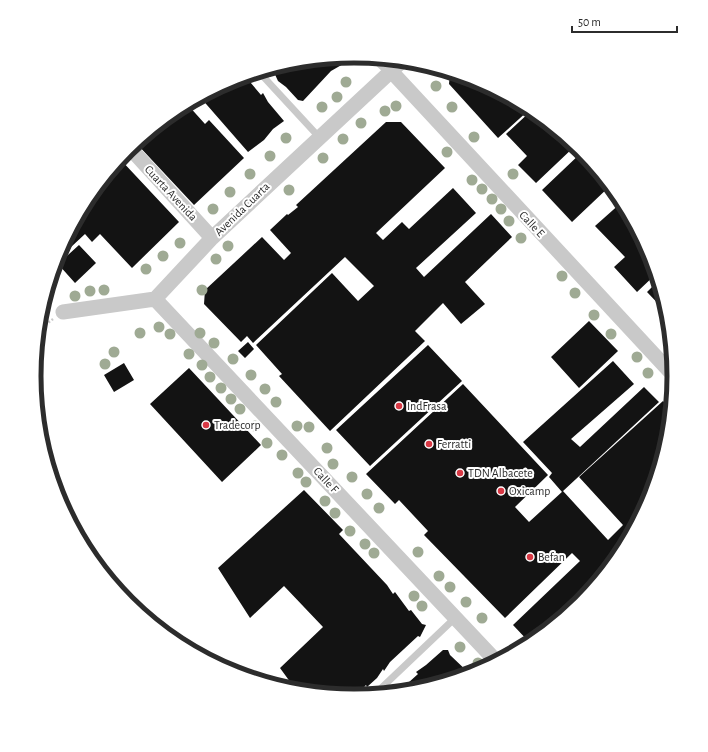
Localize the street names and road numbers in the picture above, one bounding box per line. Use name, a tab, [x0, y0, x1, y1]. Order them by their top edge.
street label: Cuarta Avenida	[142, 163, 200, 223]
street label: Avenida Cuarta	[212, 180, 272, 238]
street label: Calle E	[517, 209, 547, 240]
street label: Calle F	[311, 465, 341, 496]

